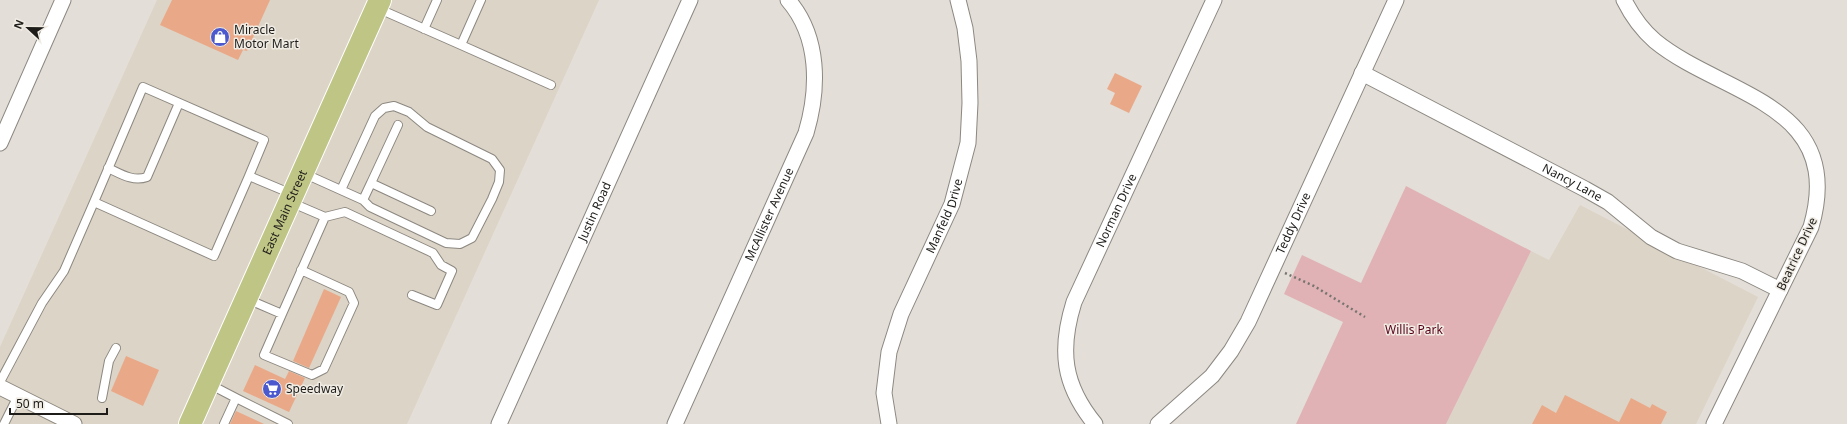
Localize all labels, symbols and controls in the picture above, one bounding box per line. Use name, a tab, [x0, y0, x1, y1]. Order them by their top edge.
north arrow	[8, 8, 48, 48]
text: N	[10, 17, 27, 31]
place label: Miracle Motor Mart	[234, 21, 299, 52]
shop icon: Miracle Motor Mart	[209, 26, 231, 48]
street label: Nancy Lane	[1539, 159, 1606, 205]
street label: McAllister Avenue	[741, 164, 797, 264]
street label: East Main Street	[258, 166, 311, 257]
street label: Norman Drive	[1091, 170, 1140, 250]
street label: Manfeld Drive	[921, 176, 966, 256]
street label: Justin Road	[573, 179, 615, 245]
street label: Teddy Drive	[1271, 189, 1315, 257]
street label: Beatrice Drive	[1772, 214, 1821, 293]
park label: Willis Park	[1385, 321, 1443, 338]
supermarket icon: Speedway	[261, 378, 283, 400]
place label: Speedway	[286, 380, 344, 397]
scale bar	[10, 390, 107, 416]
text: 50 m	[16, 395, 44, 412]

